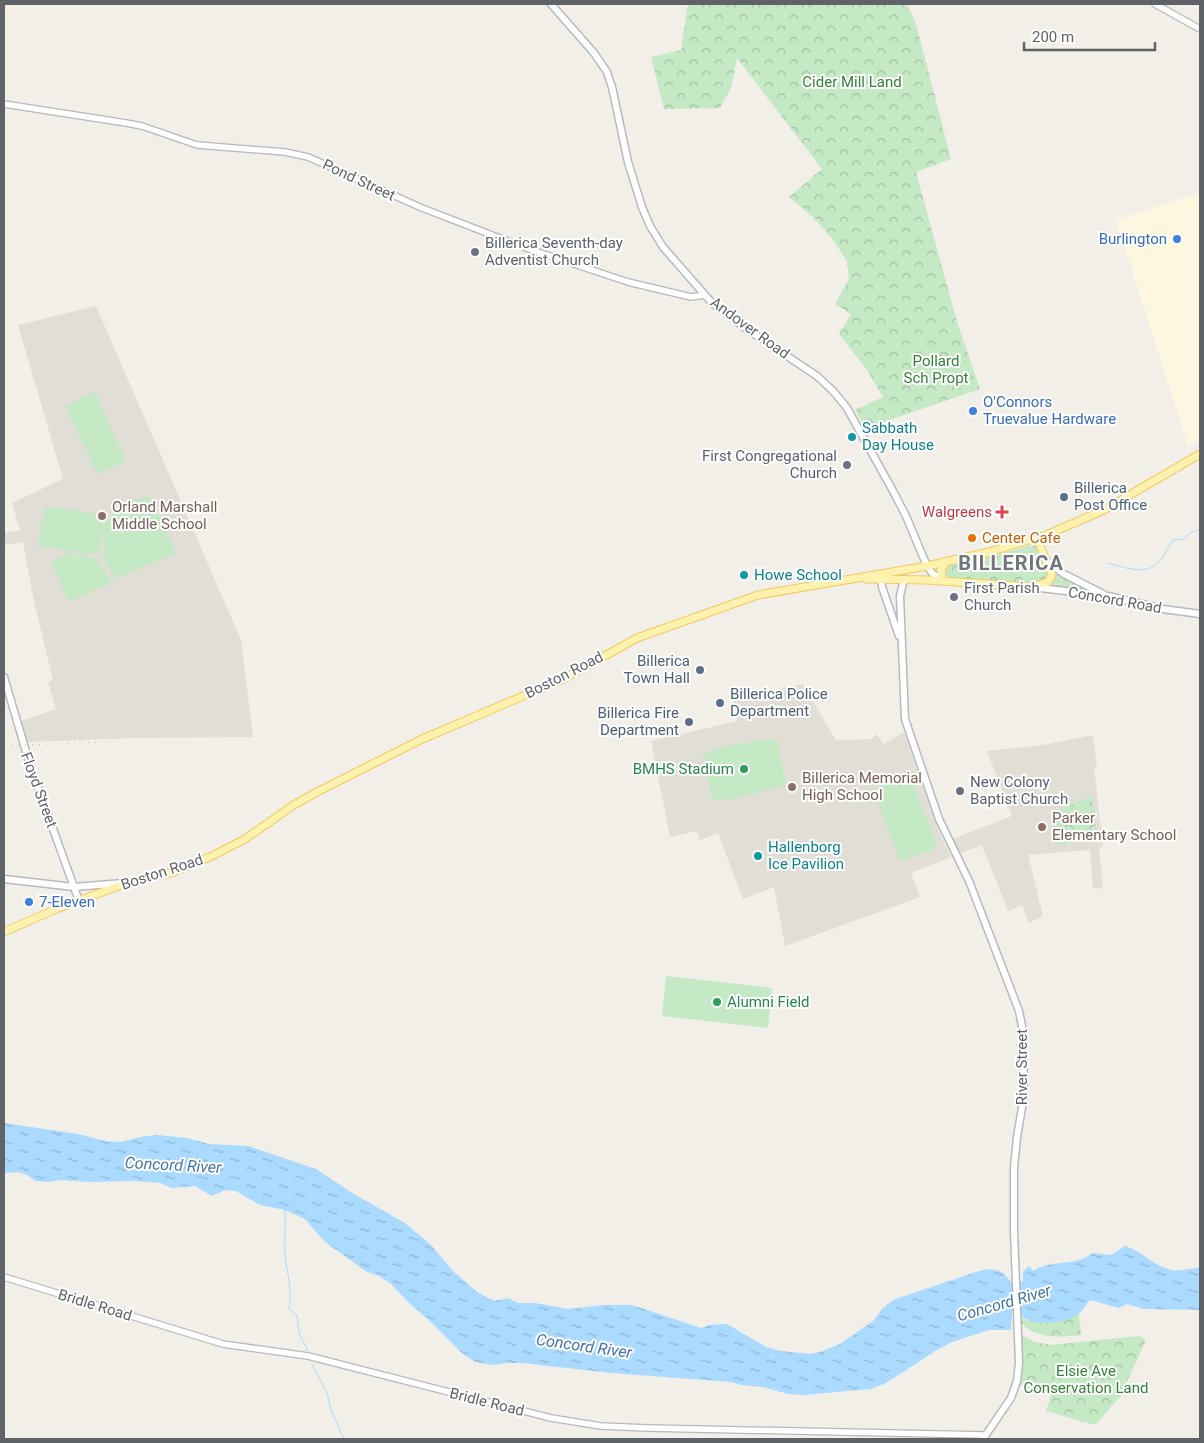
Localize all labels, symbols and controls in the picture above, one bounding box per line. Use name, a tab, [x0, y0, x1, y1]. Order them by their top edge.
scale bar	[1024, 20, 1155, 52]
text: 200 m	[1032, 28, 1074, 46]
park label: Cider Mill Land	[802, 73, 902, 91]
street label: Pond Street	[320, 155, 398, 205]
place label: Burlington	[1099, 230, 1167, 248]
marker: Burlington	[1171, 233, 1183, 245]
place label: Billerica Seventh-day Adventist Church	[485, 234, 623, 269]
marker: Billerica Seventh-day Adventist Church	[469, 246, 481, 258]
street label: Andover Road	[707, 293, 793, 363]
park label: Pollard Sch Propt	[903, 352, 969, 387]
place label: O'Connors Truevalue Hardware	[983, 393, 1116, 428]
marker: O'Connors Truevalue Hardware	[967, 405, 979, 417]
place label: Sabbath Day House	[862, 419, 934, 454]
marker: Sabbath Day House	[846, 431, 858, 443]
place label: First Congregational Church	[702, 447, 837, 482]
marker: First Congregational Church	[841, 459, 853, 471]
place label: Billerica Post Office	[1074, 479, 1147, 514]
marker: Billerica Post Office	[1058, 491, 1070, 503]
place label: Orland Marshall Middle School	[112, 498, 217, 533]
place label: Walgreens	[922, 503, 992, 521]
marker: Walgreens	[996, 506, 1008, 518]
marker: Orland Marshall Middle School	[96, 510, 108, 522]
place label: Center Cafe	[982, 529, 1061, 547]
marker: Center Cafe	[966, 532, 978, 544]
district label: BILLERICA	[958, 551, 1064, 575]
place label: Howe School	[754, 566, 842, 584]
marker: Howe School	[738, 569, 750, 581]
place label: First Parish Church	[964, 579, 1040, 614]
street label: Concord Road	[1067, 583, 1163, 617]
marker: First Parish Church	[948, 591, 960, 603]
street label: Boston Road	[522, 648, 606, 702]
place label: Billerica Town Hall	[624, 652, 690, 687]
marker: Billerica Town Hall	[694, 664, 706, 676]
place label: Billerica Police Department	[730, 685, 828, 720]
marker: Billerica Police Department	[714, 697, 726, 709]
place label: Billerica Fire Department	[597, 704, 679, 739]
marker: Billerica Fire Department	[683, 716, 695, 728]
street label: Floyd Street	[17, 750, 61, 830]
place label: BMHS Stadium	[633, 760, 734, 778]
marker: BMHS Stadium	[738, 763, 750, 775]
place label: Billerica Memorial High School	[802, 769, 922, 804]
place label: New Colony Baptist Church	[970, 773, 1068, 808]
marker: Billerica Memorial High School	[786, 781, 798, 793]
marker: New Colony Baptist Church	[954, 785, 966, 797]
place label: Parker Elementary School	[1052, 809, 1176, 844]
marker: Parker Elementary School	[1036, 821, 1048, 833]
place label: Hallenborg Ice Pavilion	[768, 838, 844, 873]
street label: Boston Road	[119, 850, 205, 894]
marker: Hallenborg Ice Pavilion	[752, 850, 764, 862]
place label: 7-Eleven	[39, 893, 95, 911]
marker: 7-Eleven	[23, 896, 35, 908]
place label: Alumni Field	[727, 993, 810, 1011]
marker: Alumni Field	[711, 996, 723, 1008]
street label: River Street	[1013, 1029, 1031, 1105]
water label: Concord River	[124, 1153, 222, 1177]
water label: Concord River	[955, 1280, 1054, 1325]
street label: Bridle Road	[56, 1285, 134, 1325]
water label: Concord River	[535, 1330, 634, 1362]
park label: Elsie Ave Conservation Land	[1024, 1362, 1148, 1397]
street label: Bridle Road	[448, 1384, 526, 1420]

